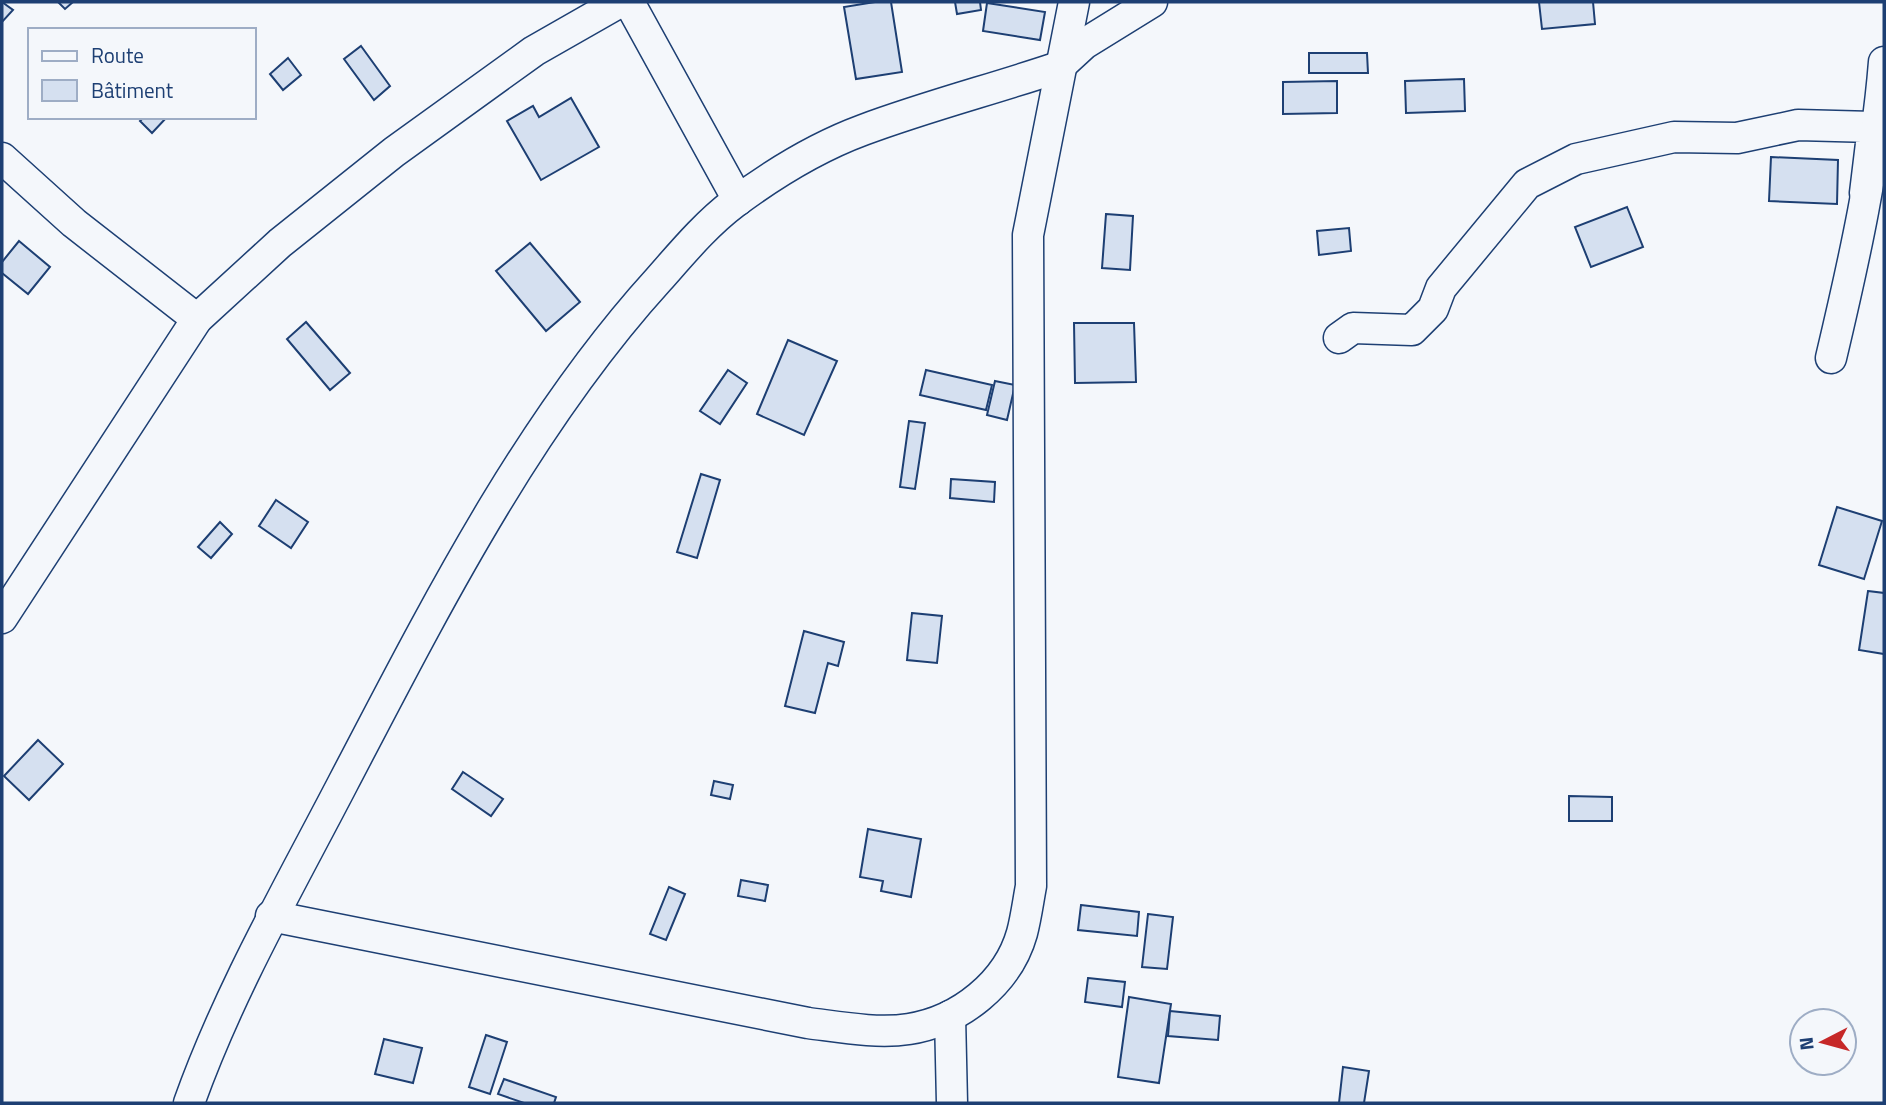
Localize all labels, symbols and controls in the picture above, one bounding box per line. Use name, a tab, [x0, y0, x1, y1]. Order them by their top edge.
legend	[28, 28, 256, 119]
text: Route	[91, 39, 144, 71]
text: Bâtiment	[91, 74, 174, 106]
north arrow	[1788, 1007, 1858, 1077]
text: N	[1790, 1036, 1821, 1052]

